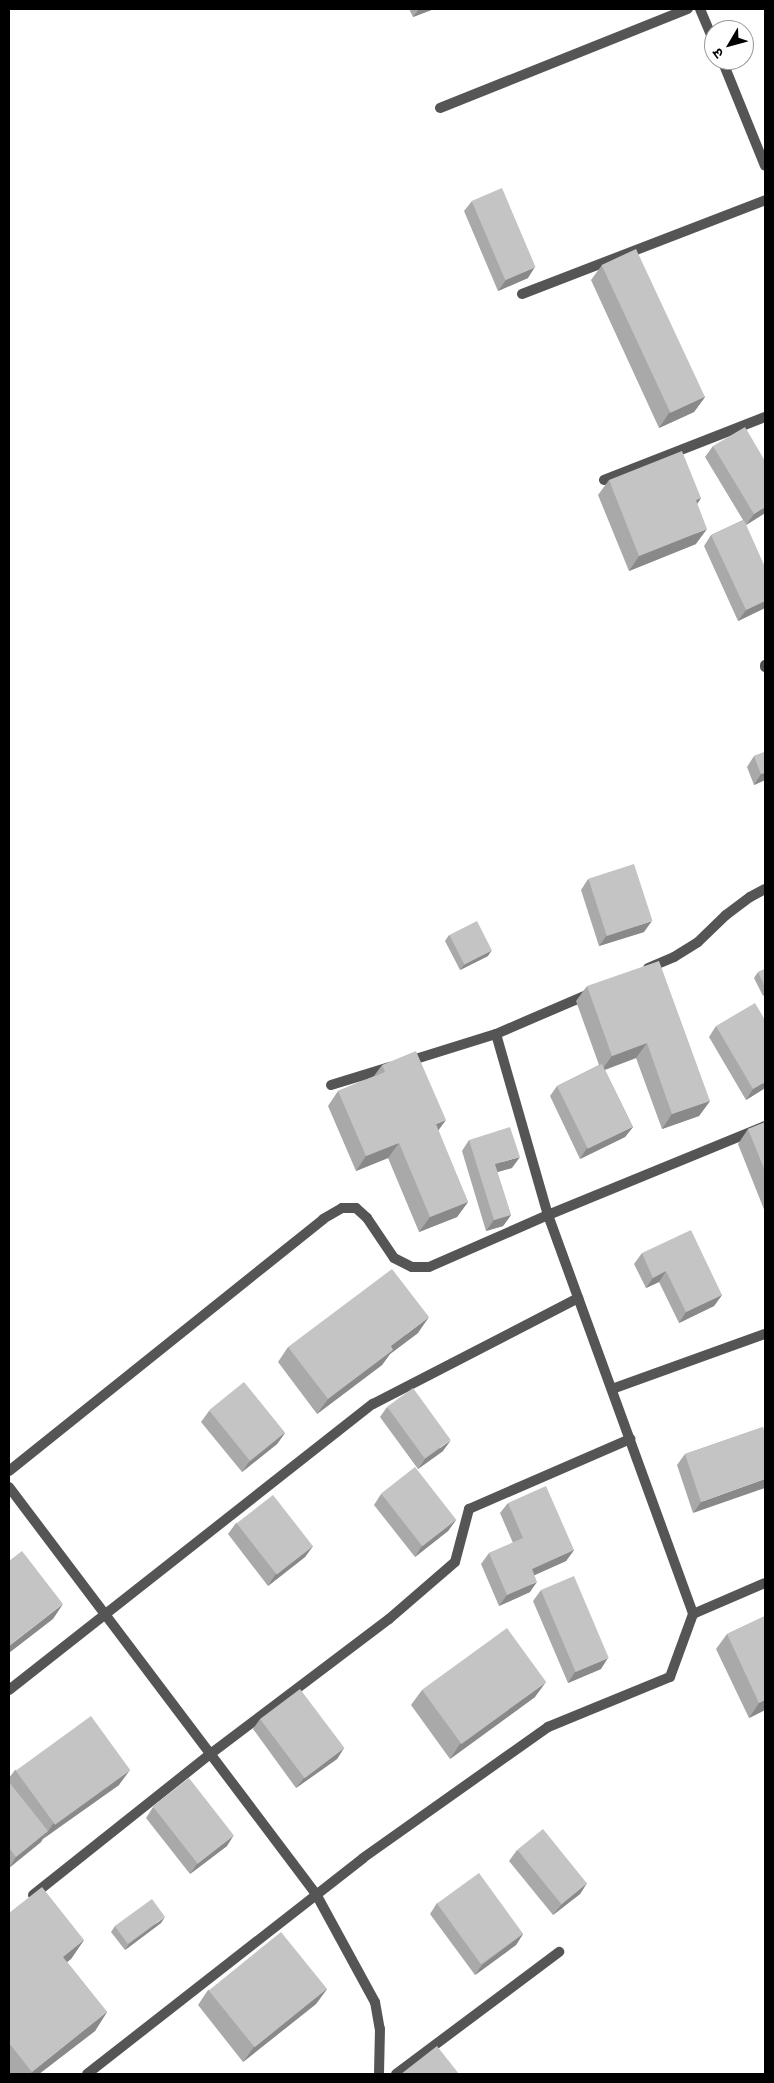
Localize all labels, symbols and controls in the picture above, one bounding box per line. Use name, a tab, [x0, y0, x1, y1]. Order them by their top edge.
north arrow	[704, 20, 754, 70]
text: उ	[709, 45, 727, 62]

